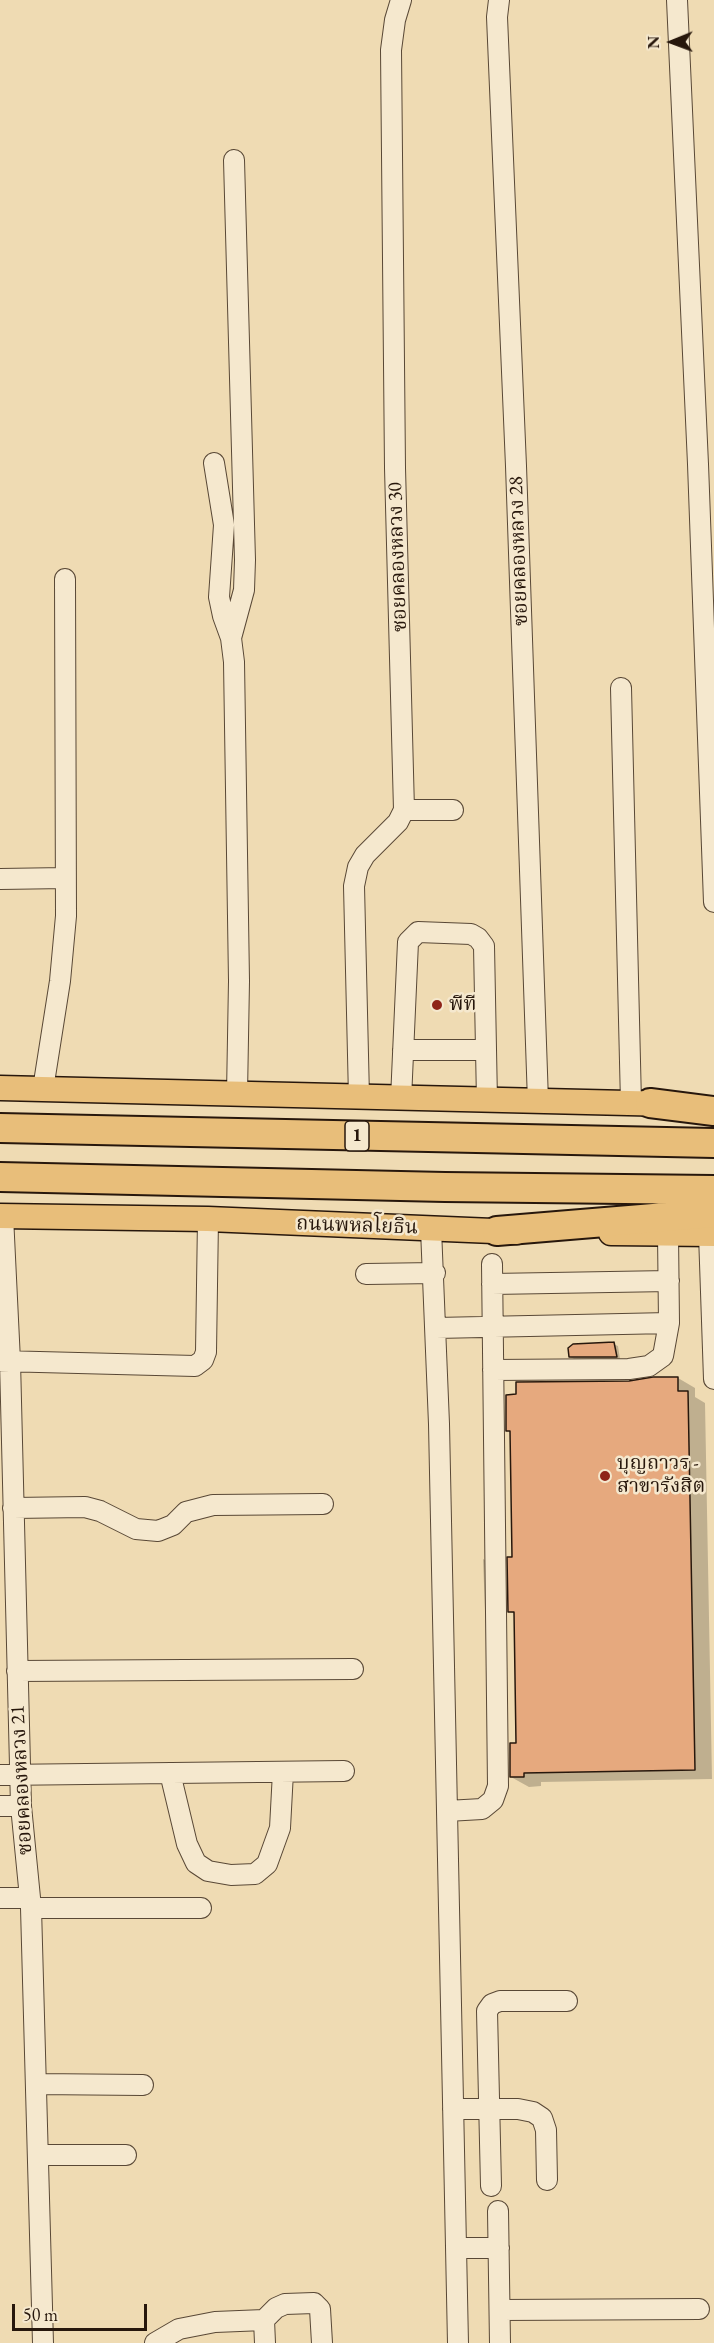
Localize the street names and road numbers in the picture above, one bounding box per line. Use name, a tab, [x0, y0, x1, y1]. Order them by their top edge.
street label: ซอยคลองหลวง 28	[504, 476, 534, 626]
street label: ซอยคลองหลวง 30	[383, 482, 413, 632]
road number: 1	[345, 1121, 369, 1151]
street label: ถนนพหลโยธิน	[296, 1212, 418, 1240]
street label: ซอยคลองหลวง 21	[6, 1704, 38, 1856]

